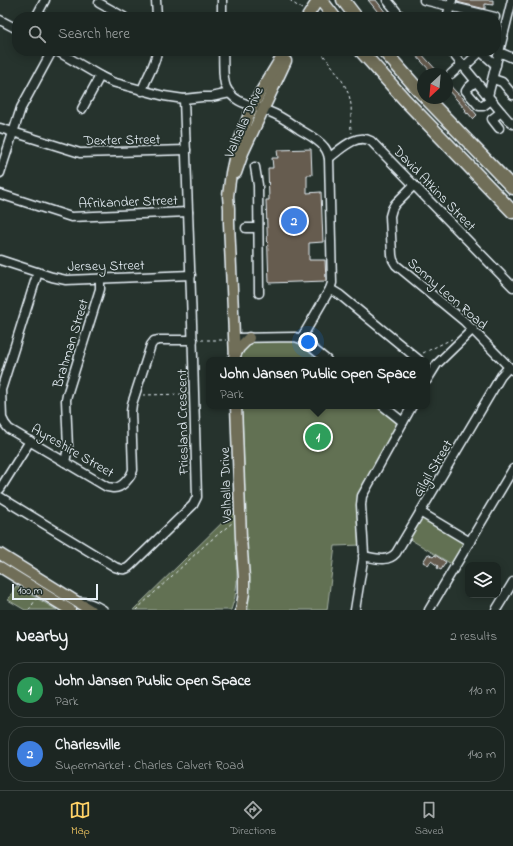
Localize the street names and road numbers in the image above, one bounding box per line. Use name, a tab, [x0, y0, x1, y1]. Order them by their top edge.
street label: Valhalla Drive	[219, 83, 270, 162]
street label: Dexter Street	[82, 129, 161, 152]
street label: David Atkins Street	[387, 141, 481, 237]
street label: Afrikander Street	[78, 190, 178, 215]
street label: Sonny Leon Road	[401, 253, 492, 336]
street label: Jersey Street	[67, 255, 145, 279]
street label: Brahman Street	[48, 296, 95, 391]
street label: Friesland Crescent	[172, 369, 195, 476]
street label: Ayreshire Street	[26, 419, 118, 485]
street label: Gilgil Street	[408, 436, 460, 502]
street label: Valhalla Drive	[215, 446, 238, 524]

